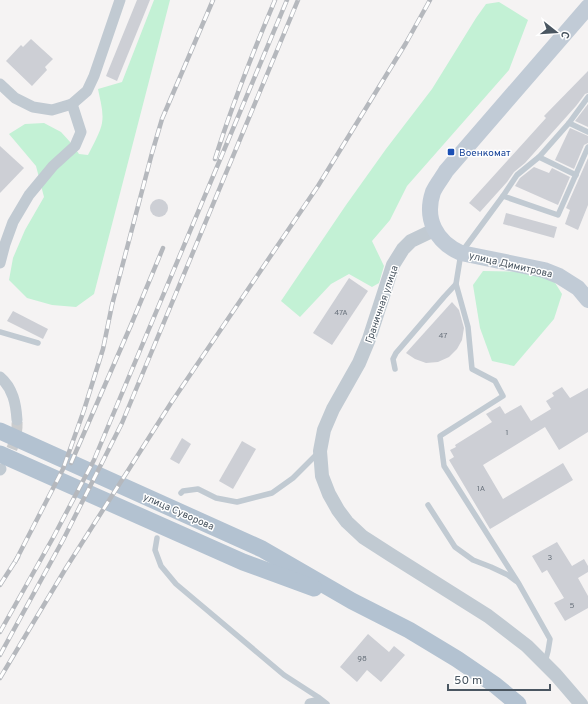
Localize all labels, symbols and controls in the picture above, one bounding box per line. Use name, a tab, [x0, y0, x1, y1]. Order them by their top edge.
north arrow	[536, 12, 576, 52]
text: С	[557, 29, 572, 40]
marker: Военкомат	[446, 147, 456, 157]
place label: Военкомат	[459, 147, 511, 160]
street label: улица Димитрова	[468, 250, 554, 281]
street label: Граничная улица	[363, 264, 402, 345]
house number: 47А	[334, 308, 348, 318]
house number: 47	[438, 331, 448, 341]
house number: 1	[506, 428, 508, 438]
house number: 1А	[477, 484, 486, 494]
street label: улица Суворова	[141, 491, 216, 534]
house number: 3	[548, 553, 553, 563]
house number: 5	[570, 601, 575, 611]
house number: 98	[357, 654, 367, 664]
scale bar	[448, 666, 550, 692]
text: 50 m	[454, 673, 482, 689]

